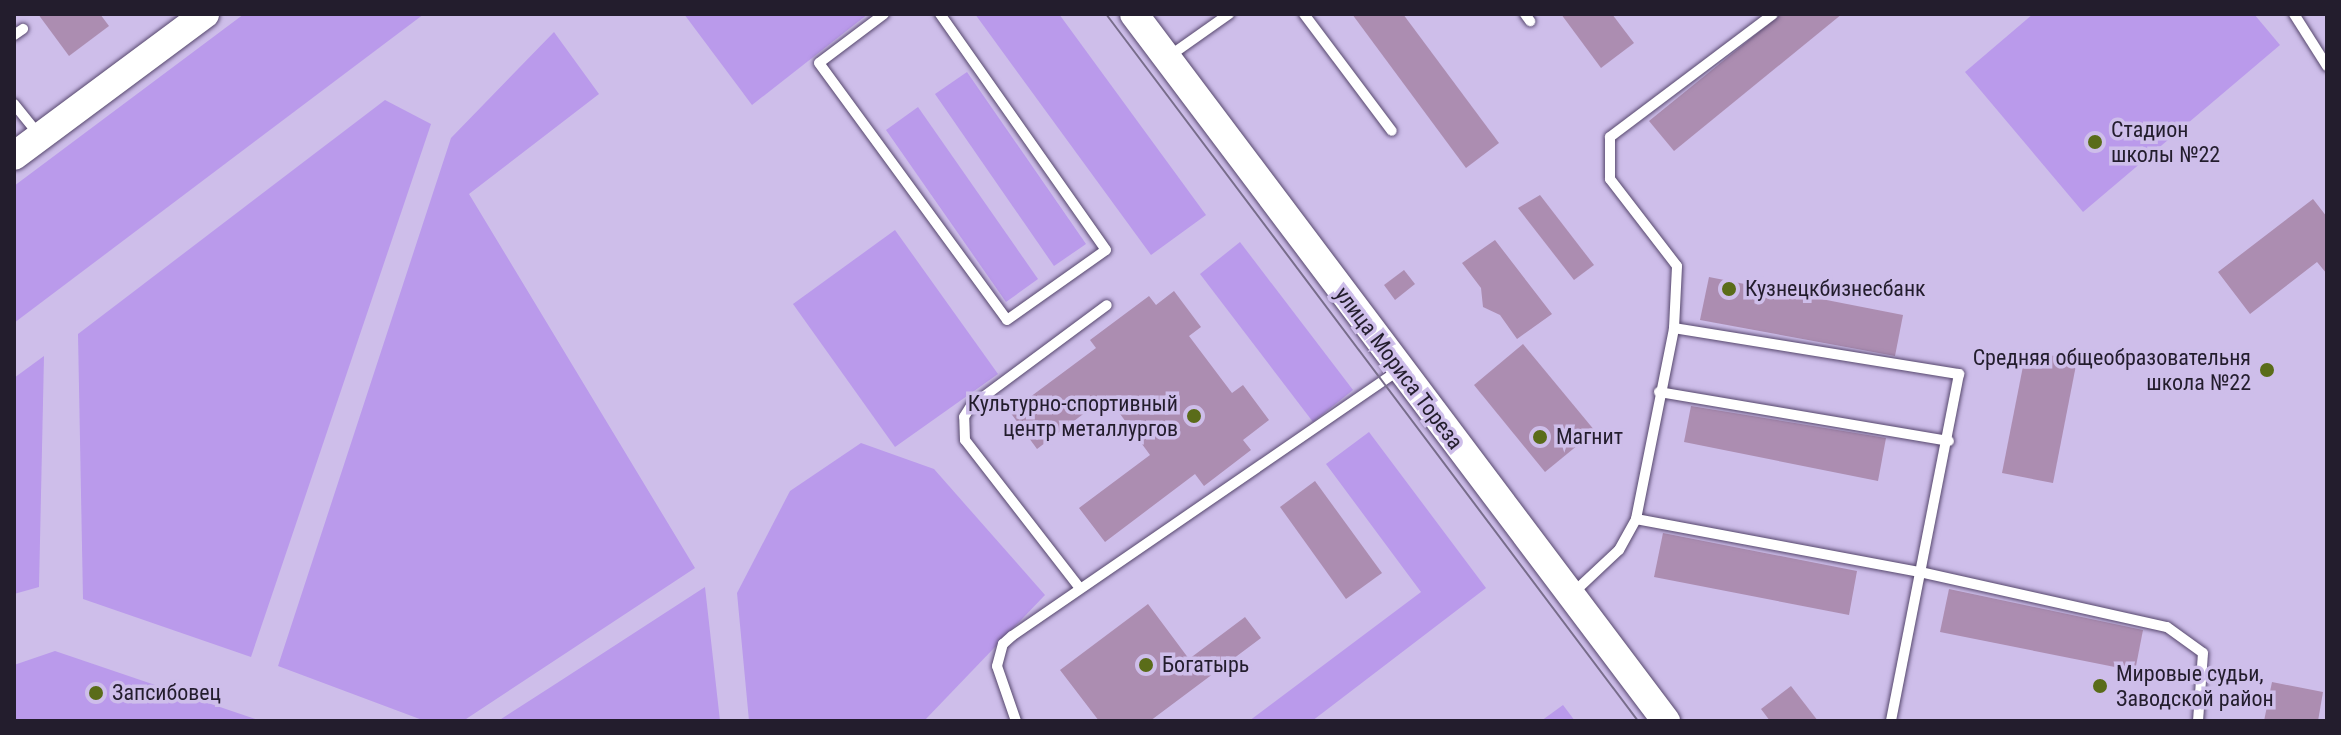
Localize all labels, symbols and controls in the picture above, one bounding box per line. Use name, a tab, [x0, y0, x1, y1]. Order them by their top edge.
place label: Стадион школы №22	[2111, 116, 2220, 168]
marker: Стадион школы №22	[2086, 133, 2104, 151]
place label: Кузнецкбизнесбанк	[1745, 276, 1926, 302]
marker: Кузнецкбизнесбанк	[1720, 280, 1738, 298]
street label: улица Мориса Тореза	[1329, 282, 1469, 454]
place label: Средняя общеобразовательня школа №22	[1973, 344, 2251, 396]
marker: Средняя общеобразовательня школа №22	[2258, 361, 2276, 379]
place label: Культурно-спортивный центр металлургов	[968, 390, 1178, 442]
marker: Культурно-спортивный центр металлургов	[1185, 407, 1203, 425]
place label: Магнит	[1556, 424, 1623, 450]
marker: Магнит	[1531, 428, 1549, 446]
place label: Богатырь	[1162, 652, 1249, 678]
marker: Богатырь	[1137, 656, 1155, 674]
place label: Мировые судьи, Заводской район	[2116, 660, 2274, 712]
marker: Мировые судьи, Заводской район	[2091, 677, 2109, 695]
place label: Запсибовец	[112, 680, 221, 706]
marker: Запсибовец	[87, 684, 105, 702]

